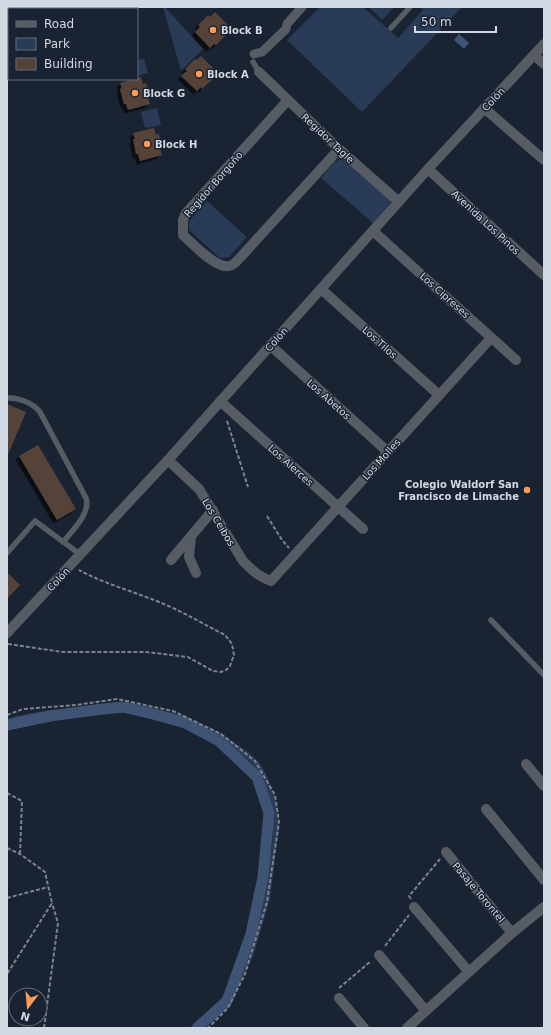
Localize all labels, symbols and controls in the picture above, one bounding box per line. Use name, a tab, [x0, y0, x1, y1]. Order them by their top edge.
legend	[8, 8, 138, 80]
scale bar	[415, 8, 496, 34]
text: 50 m	[421, 15, 452, 29]
text: Road	[44, 17, 74, 31]
marker: Block B	[208, 25, 218, 35]
place label: Block B	[221, 25, 263, 36]
text: Park	[44, 37, 70, 51]
text: Building	[44, 57, 93, 71]
marker: Block A	[194, 69, 204, 79]
place label: Block A	[207, 69, 249, 80]
street label: Colón	[480, 85, 507, 113]
marker: Block G	[130, 88, 140, 98]
place label: Block G	[143, 88, 185, 99]
street label: Regidor Tagle	[299, 111, 356, 165]
marker: Block H	[142, 139, 152, 149]
place label: Block H	[155, 139, 197, 150]
street label: Regidor Borgoño	[182, 149, 245, 219]
street label: Avenida Los Pinos	[449, 188, 522, 257]
street label: Los Cipreses	[418, 270, 472, 320]
street label: Los Tilos	[360, 324, 399, 361]
street label: Colón	[263, 325, 290, 354]
street label: Los Abetos	[305, 377, 353, 422]
street label: Los Molles	[360, 436, 403, 482]
street label: Los Alerces	[266, 442, 315, 488]
place label: Colegio Waldorf San Francisco de Limache	[398, 479, 519, 502]
marker: Colegio Waldorf San Francisco de Limache	[522, 485, 532, 495]
street label: Los Ceibos	[200, 496, 237, 548]
street label: Colón	[45, 565, 72, 593]
street label: Pasaje Torontel	[450, 860, 507, 925]
north arrow	[8, 987, 48, 1027]
text: N	[19, 1009, 32, 1024]

